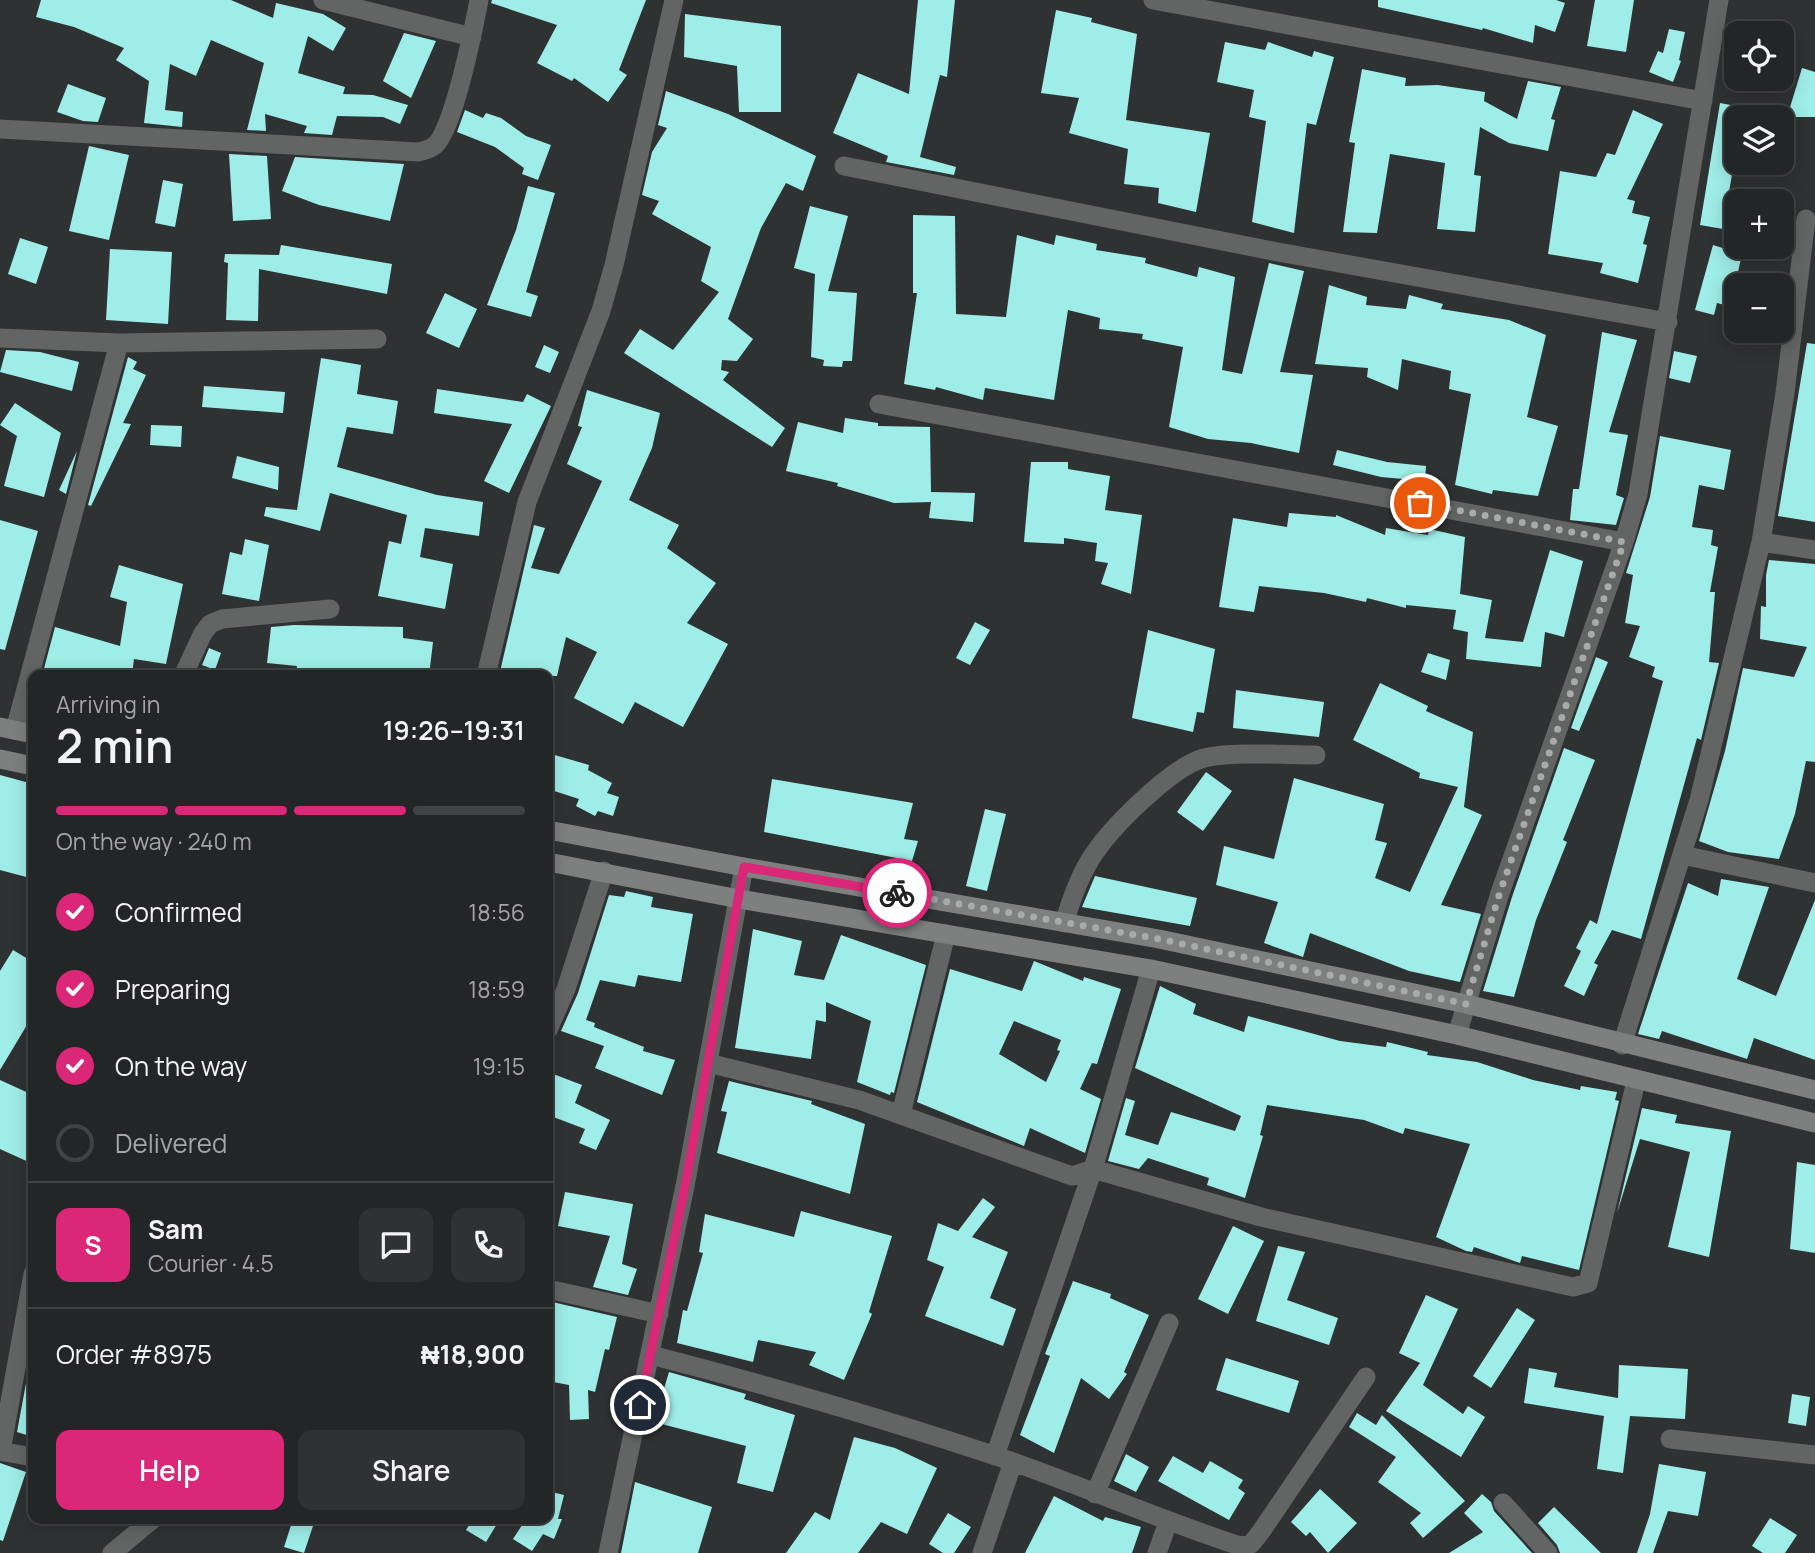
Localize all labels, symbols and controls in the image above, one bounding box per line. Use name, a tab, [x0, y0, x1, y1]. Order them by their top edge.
map controls	[1724, 21, 1794, 343]
button: locate	[1724, 21, 1794, 91]
button: layers	[1724, 105, 1794, 175]
button: +	[1724, 189, 1794, 259]
button: −	[1724, 273, 1794, 343]
pin	[1390, 473, 1450, 533]
icon: bag	[1401, 484, 1439, 522]
text: Arriving in	[56, 688, 161, 720]
text: 19:26–19:31	[383, 712, 525, 748]
text: 2 min	[56, 714, 173, 777]
text: On the way · 240 m	[56, 825, 252, 857]
courier	[862, 858, 932, 928]
icon: bike	[878, 874, 916, 912]
icon: check	[56, 893, 94, 931]
text: Confirmed	[115, 894, 242, 930]
text: 18:56	[468, 896, 525, 928]
icon: check	[56, 970, 94, 1008]
text: Preparing	[115, 971, 231, 1007]
text: 18:59	[468, 973, 525, 1005]
icon: check	[56, 1047, 94, 1085]
text: On the way	[115, 1048, 247, 1084]
text: 19:15	[473, 1050, 525, 1082]
text: Delivered	[115, 1125, 227, 1161]
button: chat	[359, 1208, 433, 1282]
button: phone	[451, 1208, 525, 1282]
text: Sam	[148, 1211, 203, 1247]
text: S	[84, 1227, 102, 1263]
text: Courier · 4.5	[148, 1247, 274, 1279]
text: Order #8975	[56, 1336, 212, 1372]
text: ₦18,900	[421, 1336, 525, 1372]
pin	[610, 1375, 670, 1435]
icon: home	[621, 1386, 659, 1424]
button: Help	[56, 1430, 284, 1510]
button: Share	[298, 1430, 525, 1510]

